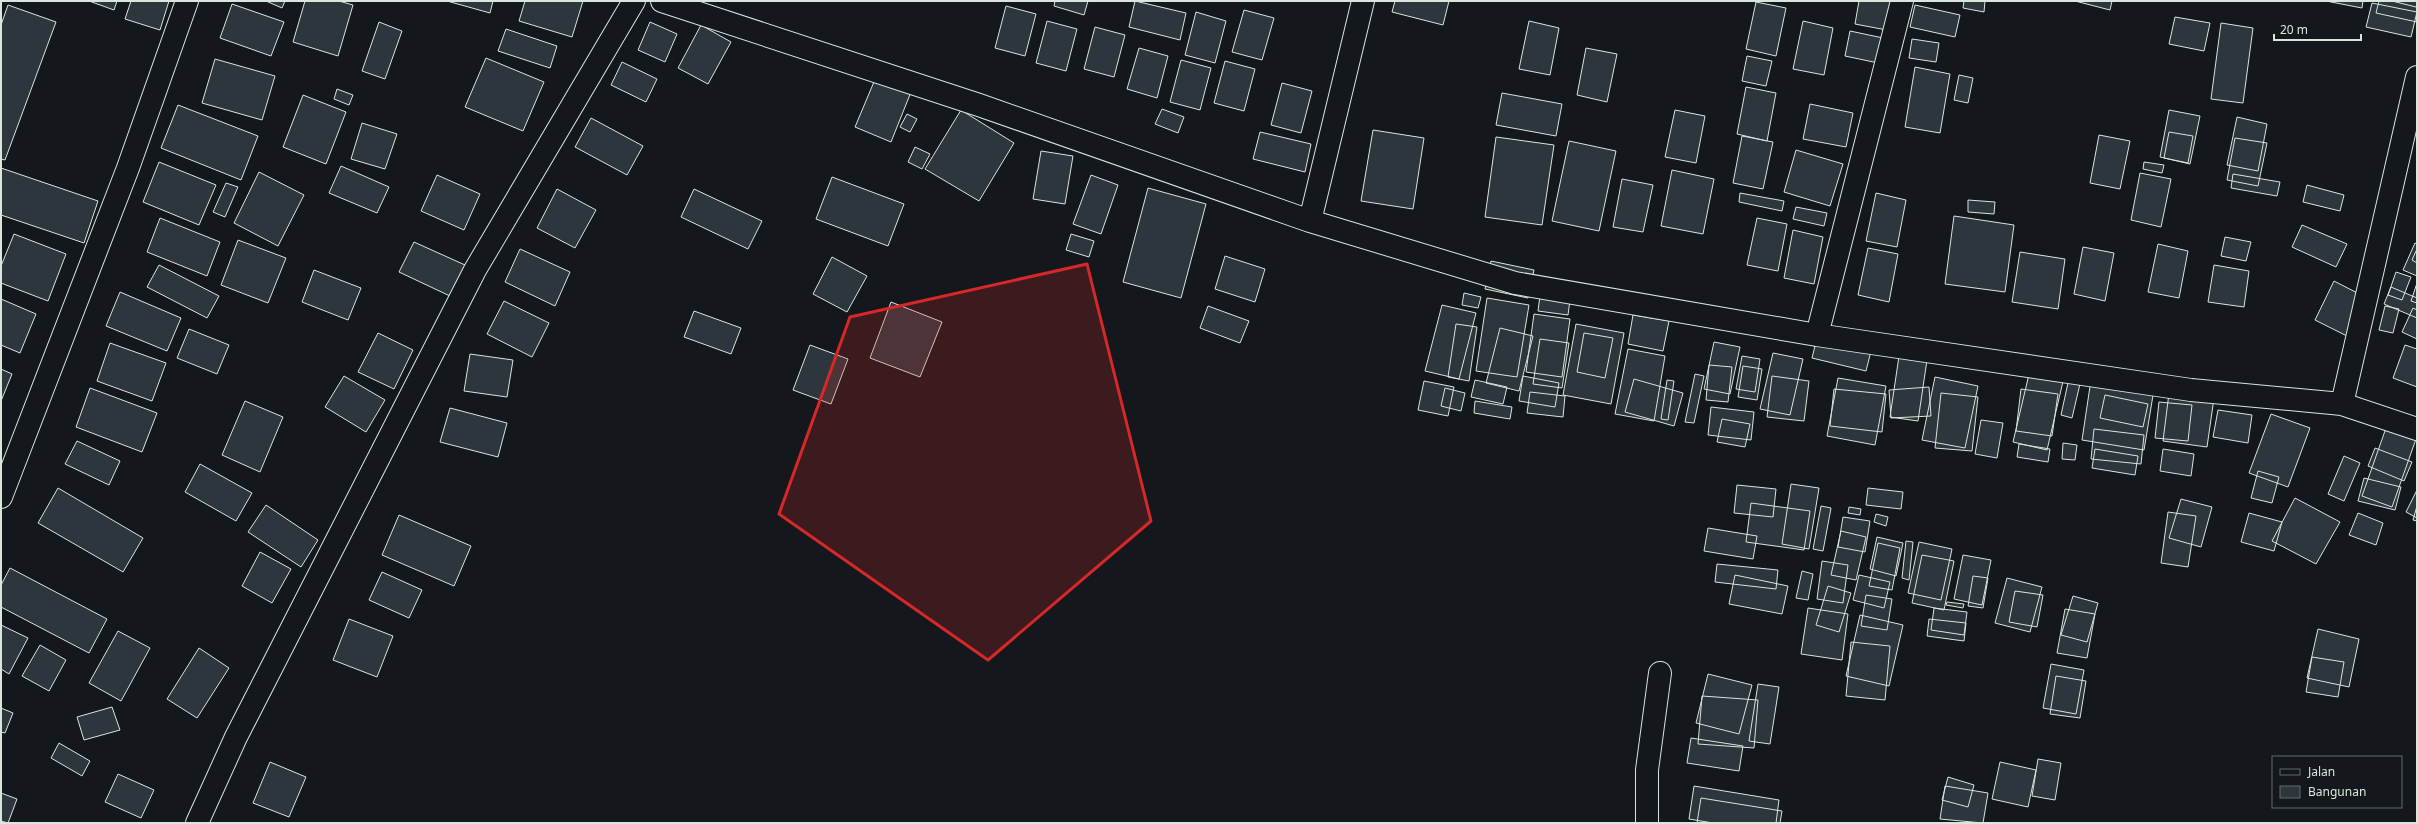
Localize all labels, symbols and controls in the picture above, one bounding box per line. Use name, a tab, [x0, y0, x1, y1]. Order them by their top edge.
scale bar	[2274, 16, 2361, 42]
text: 20 m	[2280, 21, 2308, 38]
legend	[2272, 756, 2402, 808]
text: Jalan	[2307, 763, 2335, 780]
text: Bangunan	[2308, 783, 2366, 800]

